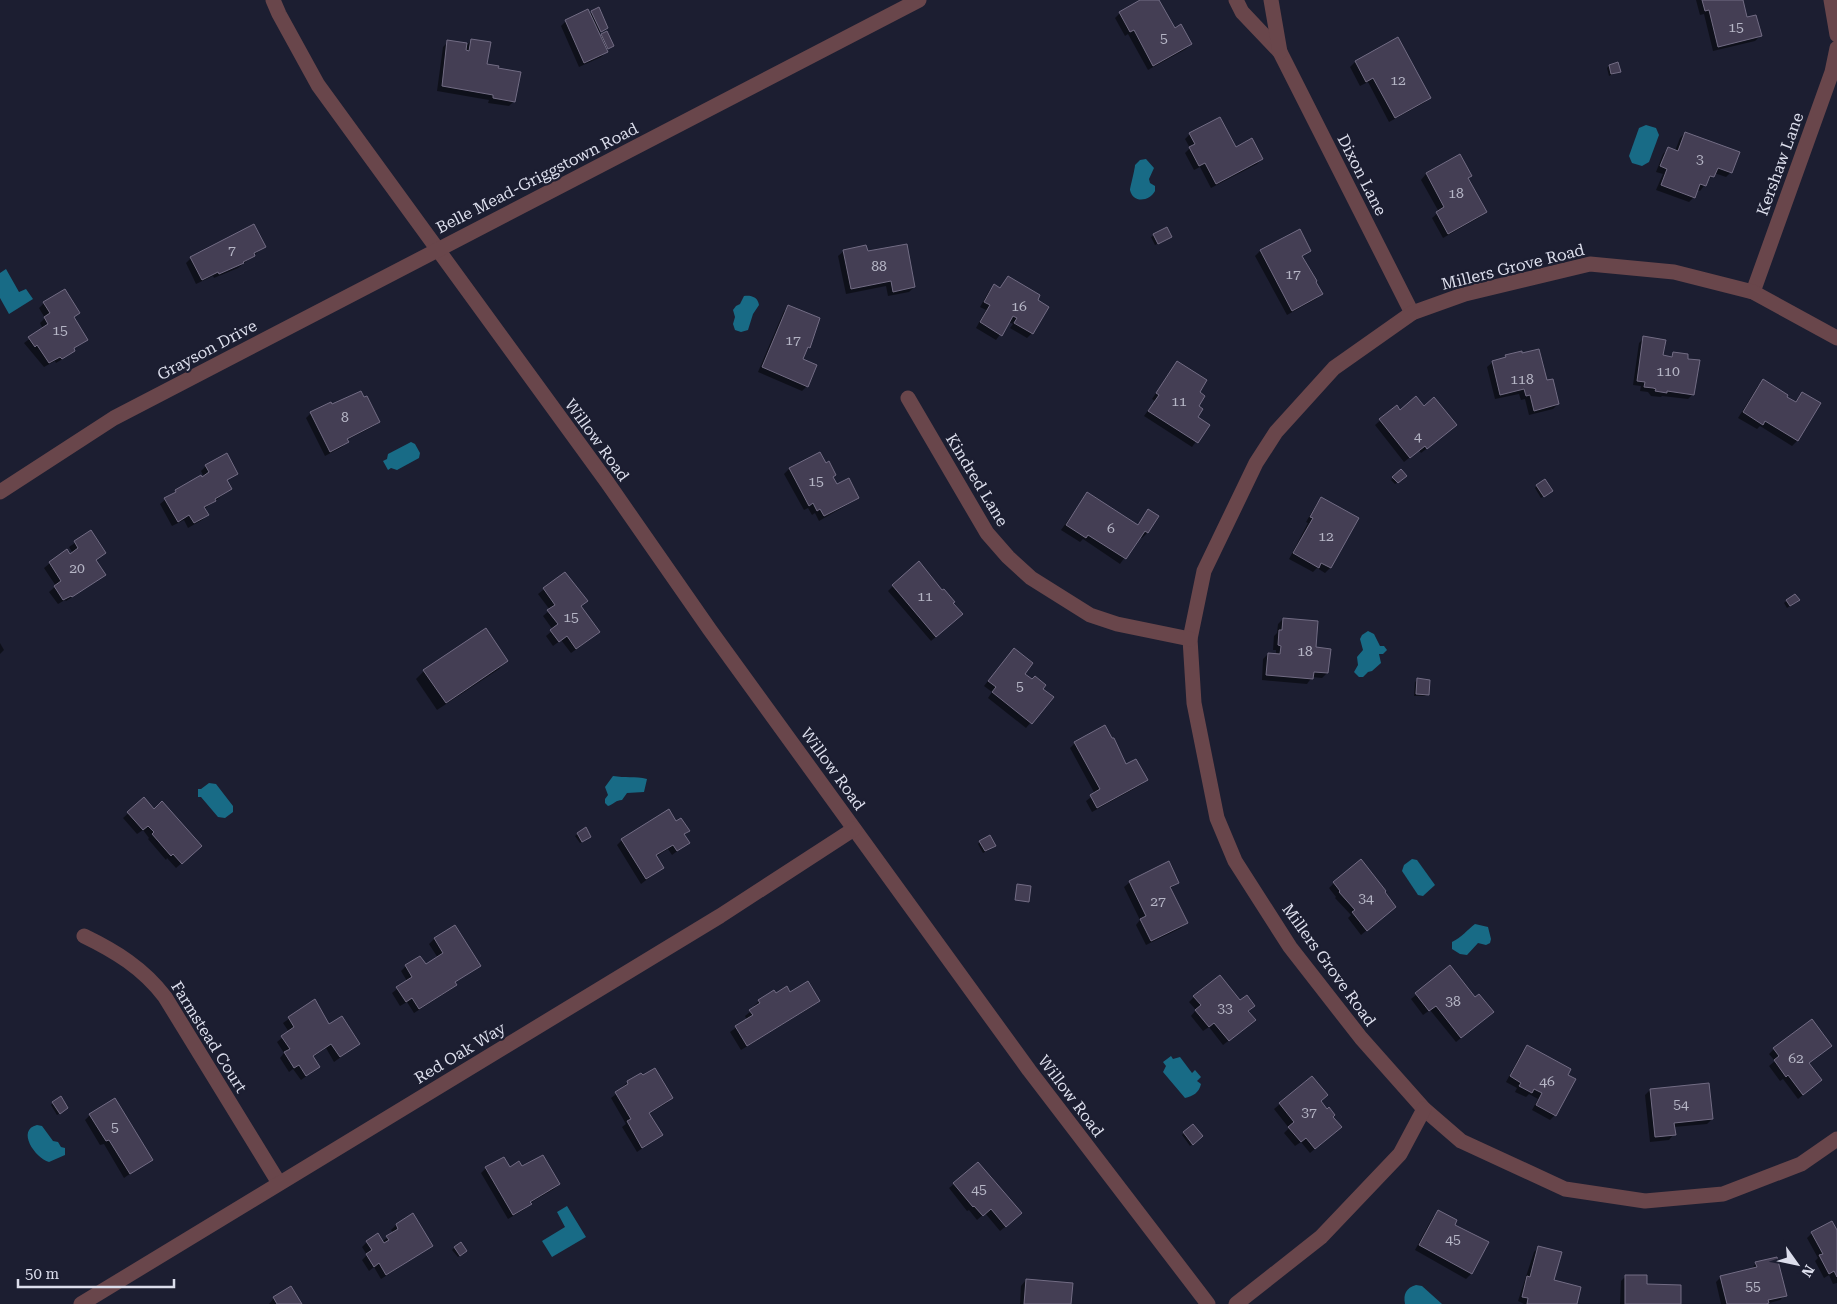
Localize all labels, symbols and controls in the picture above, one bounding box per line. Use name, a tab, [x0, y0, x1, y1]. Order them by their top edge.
house number: 15	[1728, 19, 1744, 35]
house number: 5	[1160, 30, 1168, 46]
house number: 12	[1390, 72, 1406, 88]
street label: Kershaw Lane	[1753, 110, 1807, 218]
street label: Belle Mead-Griggstown Road	[433, 119, 641, 237]
street label: Dixon Lane	[1333, 131, 1391, 219]
house number: 3	[1696, 151, 1704, 167]
house number: 18	[1448, 185, 1464, 201]
street label: Millers Grove Road	[1439, 240, 1587, 294]
house number: 7	[228, 242, 236, 258]
house number: 88	[871, 258, 887, 274]
house number: 17	[1285, 266, 1301, 282]
house number: 16	[1011, 298, 1027, 314]
street label: Grayson Drive	[154, 316, 260, 384]
house number: 15	[52, 322, 68, 338]
house number: 17	[785, 332, 801, 348]
house number: 110	[1656, 363, 1680, 379]
house number: 118	[1510, 371, 1534, 387]
house number: 11	[1171, 393, 1187, 409]
street label: Willow Road	[561, 395, 633, 485]
house number: 8	[341, 409, 349, 425]
house number: 4	[1414, 428, 1422, 444]
street label: Kindred Lane	[942, 430, 1012, 530]
house number: 15	[808, 473, 824, 489]
house number: 6	[1107, 520, 1115, 536]
house number: 12	[1318, 528, 1334, 544]
house number: 20	[69, 560, 85, 576]
house number: 11	[917, 588, 933, 604]
house number: 15	[563, 609, 579, 625]
house number: 18	[1297, 643, 1313, 659]
house number: 5	[1016, 678, 1024, 694]
street label: Willow Road	[797, 724, 869, 814]
house number: 34	[1358, 890, 1374, 906]
house number: 27	[1150, 893, 1166, 909]
street label: Millers Grove Road	[1278, 900, 1380, 1030]
street label: Farmstead Court	[167, 978, 251, 1096]
house number: 38	[1445, 993, 1461, 1009]
house number: 33	[1217, 1000, 1233, 1016]
street label: Red Oak Way	[411, 1018, 509, 1088]
house number: 62	[1788, 1050, 1804, 1066]
street label: Willow Road	[1034, 1051, 1108, 1141]
house number: 46	[1539, 1073, 1555, 1089]
house number: 54	[1673, 1096, 1689, 1112]
house number: 37	[1301, 1104, 1317, 1120]
house number: 5	[111, 1119, 119, 1135]
house number: 45	[971, 1181, 987, 1197]
house number: 45	[1445, 1231, 1461, 1247]
north arrow	[1772, 1239, 1822, 1289]
scale bar	[18, 1256, 174, 1288]
text: N	[1798, 1262, 1818, 1280]
text: 50 m	[25, 1265, 60, 1283]
house number: 55	[1745, 1278, 1761, 1294]

